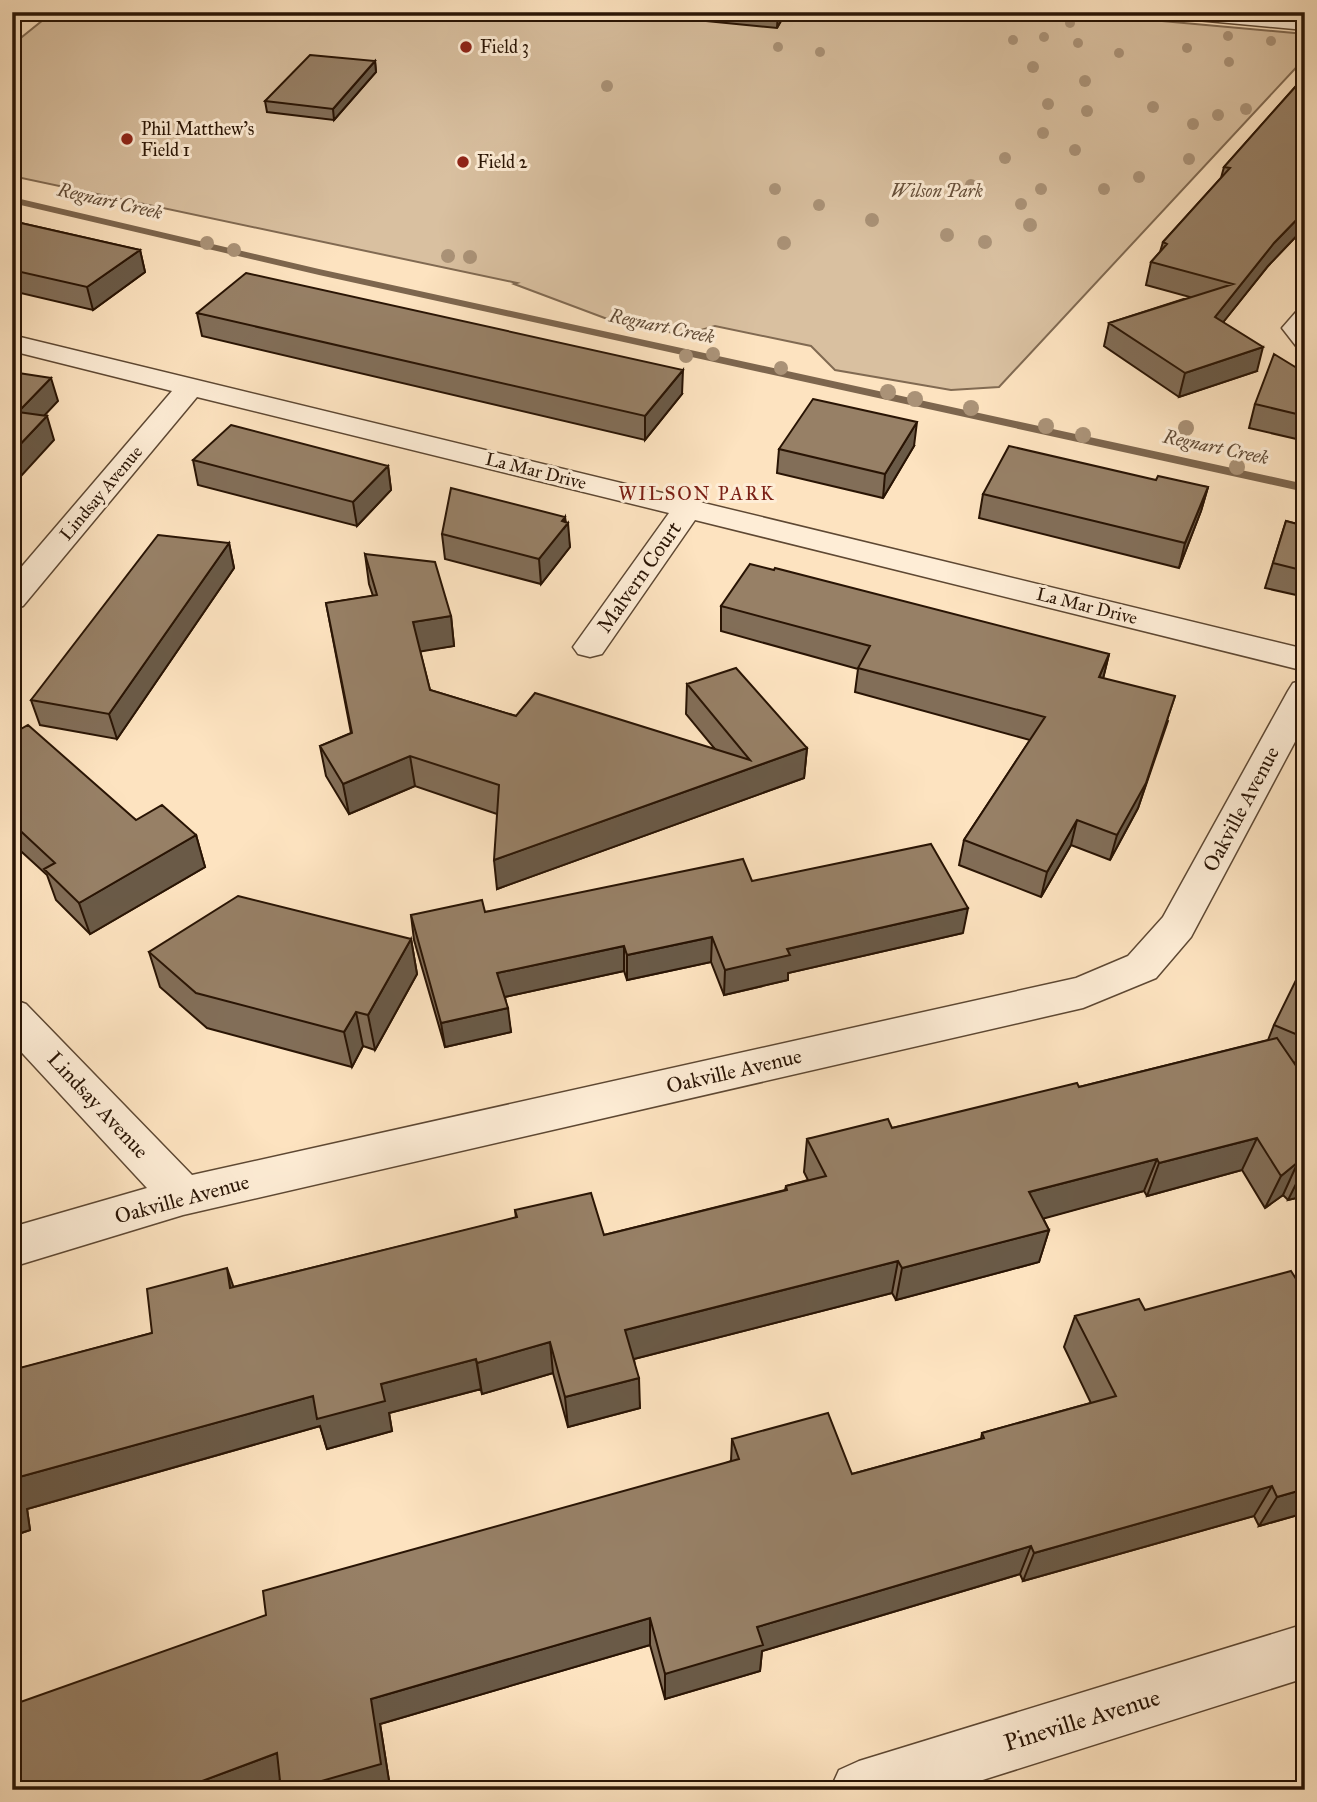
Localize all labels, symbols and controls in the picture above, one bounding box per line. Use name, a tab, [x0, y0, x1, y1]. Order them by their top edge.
place label: Field 3	[480, 36, 529, 58]
marker: Field 3	[458, 39, 474, 55]
place label: Phil Matthew's Field 1	[141, 118, 254, 161]
marker: Phil Matthew's Field 1	[119, 131, 135, 147]
place label: Field 2	[477, 151, 528, 173]
marker: Field 2	[455, 154, 471, 170]
water label: Regnart Creek	[54, 178, 165, 224]
park label: Wilson Park	[891, 180, 983, 202]
water label: Regnart Creek	[606, 303, 717, 348]
water label: Regnart Creek	[1160, 424, 1271, 469]
street label: Lindsay Avenue	[55, 441, 147, 545]
street label: La Mar Drive	[483, 448, 589, 494]
district label: WILSON PARK	[618, 482, 776, 505]
street label: Malvern Court	[591, 516, 687, 638]
street label: La Mar Drive	[1034, 583, 1140, 629]
street label: Oakville Avenue	[1197, 742, 1285, 876]
street label: Oakville Avenue	[664, 1043, 804, 1099]
street label: Lindsay Avenue	[42, 1046, 154, 1164]
street label: Oakville Avenue	[112, 1168, 252, 1229]
street label: Pineville Avenue	[1000, 1682, 1164, 1758]

